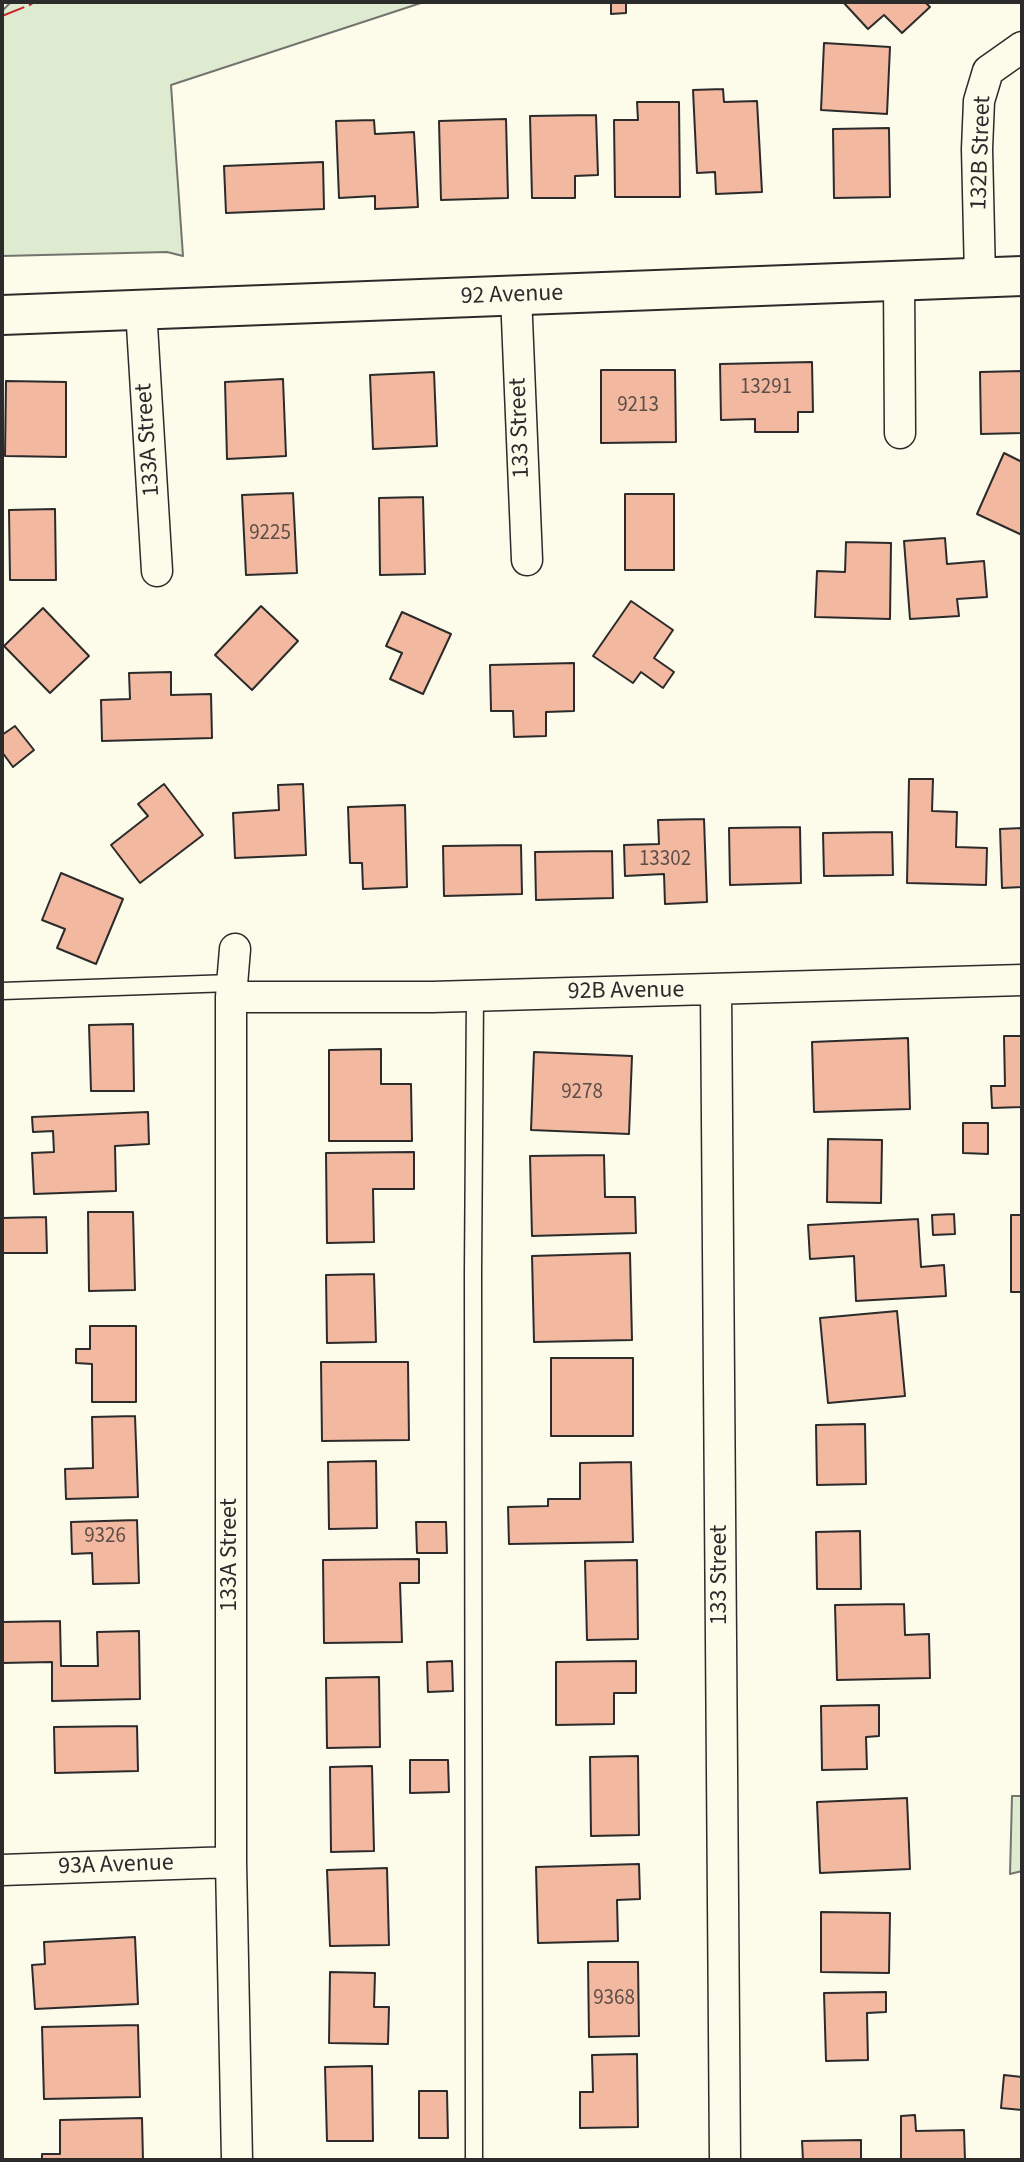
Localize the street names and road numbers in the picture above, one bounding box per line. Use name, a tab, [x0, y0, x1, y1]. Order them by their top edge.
street label: 132B Street	[966, 95, 998, 211]
street label: 92 Avenue	[460, 280, 564, 312]
street label: 133 Street	[505, 377, 537, 479]
street label: 133A Street	[131, 382, 167, 498]
street label: 92B Avenue	[567, 977, 685, 1007]
street label: 133A Street	[217, 1498, 245, 1612]
street label: 133 Street	[707, 1525, 735, 1625]
street label: 93A Avenue	[58, 1850, 174, 1882]

